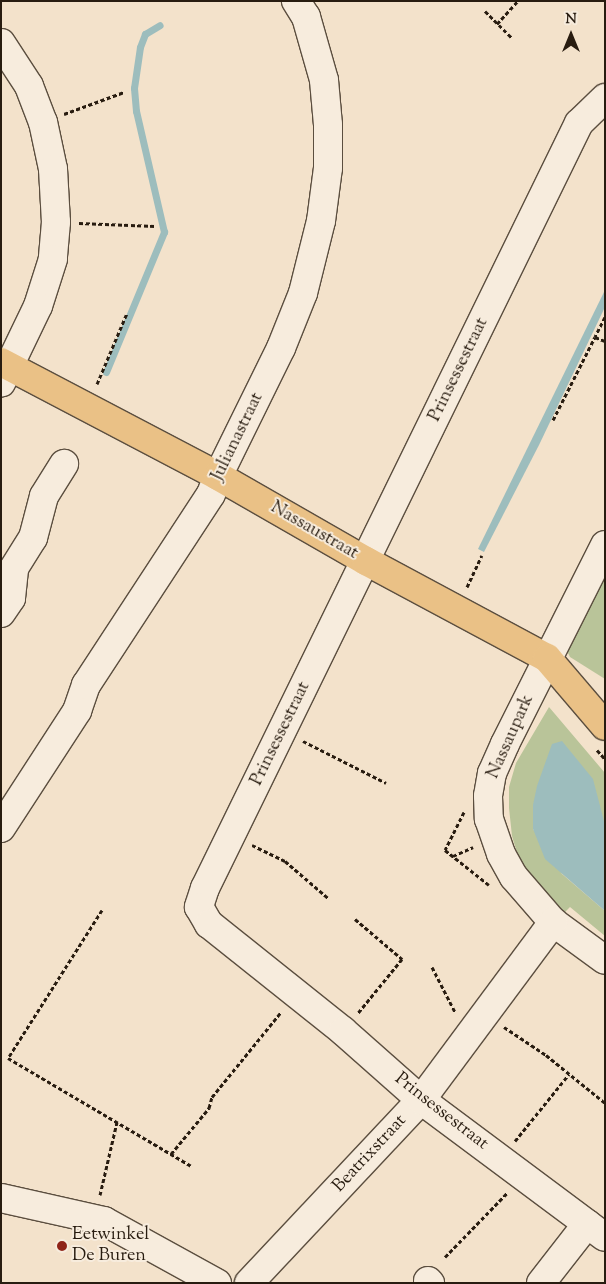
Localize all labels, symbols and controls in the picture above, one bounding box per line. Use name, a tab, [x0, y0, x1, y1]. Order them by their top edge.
north arrow	[546, 10, 596, 60]
text: N	[565, 10, 577, 30]
street label: Prinsessestraat	[425, 315, 493, 425]
street label: Julianastraat	[207, 389, 269, 485]
street label: Nassaustraat	[266, 497, 362, 565]
street label: Prinsessestraat	[247, 679, 315, 789]
street label: Nassaupark	[483, 692, 539, 782]
street label: Prinsessestraat	[390, 1069, 492, 1155]
street label: Beatrixstraat	[329, 1111, 411, 1197]
place label: Eetwinkel De Buren	[72, 1225, 149, 1268]
marker: Eetwinkel De Buren	[56, 1240, 68, 1252]

